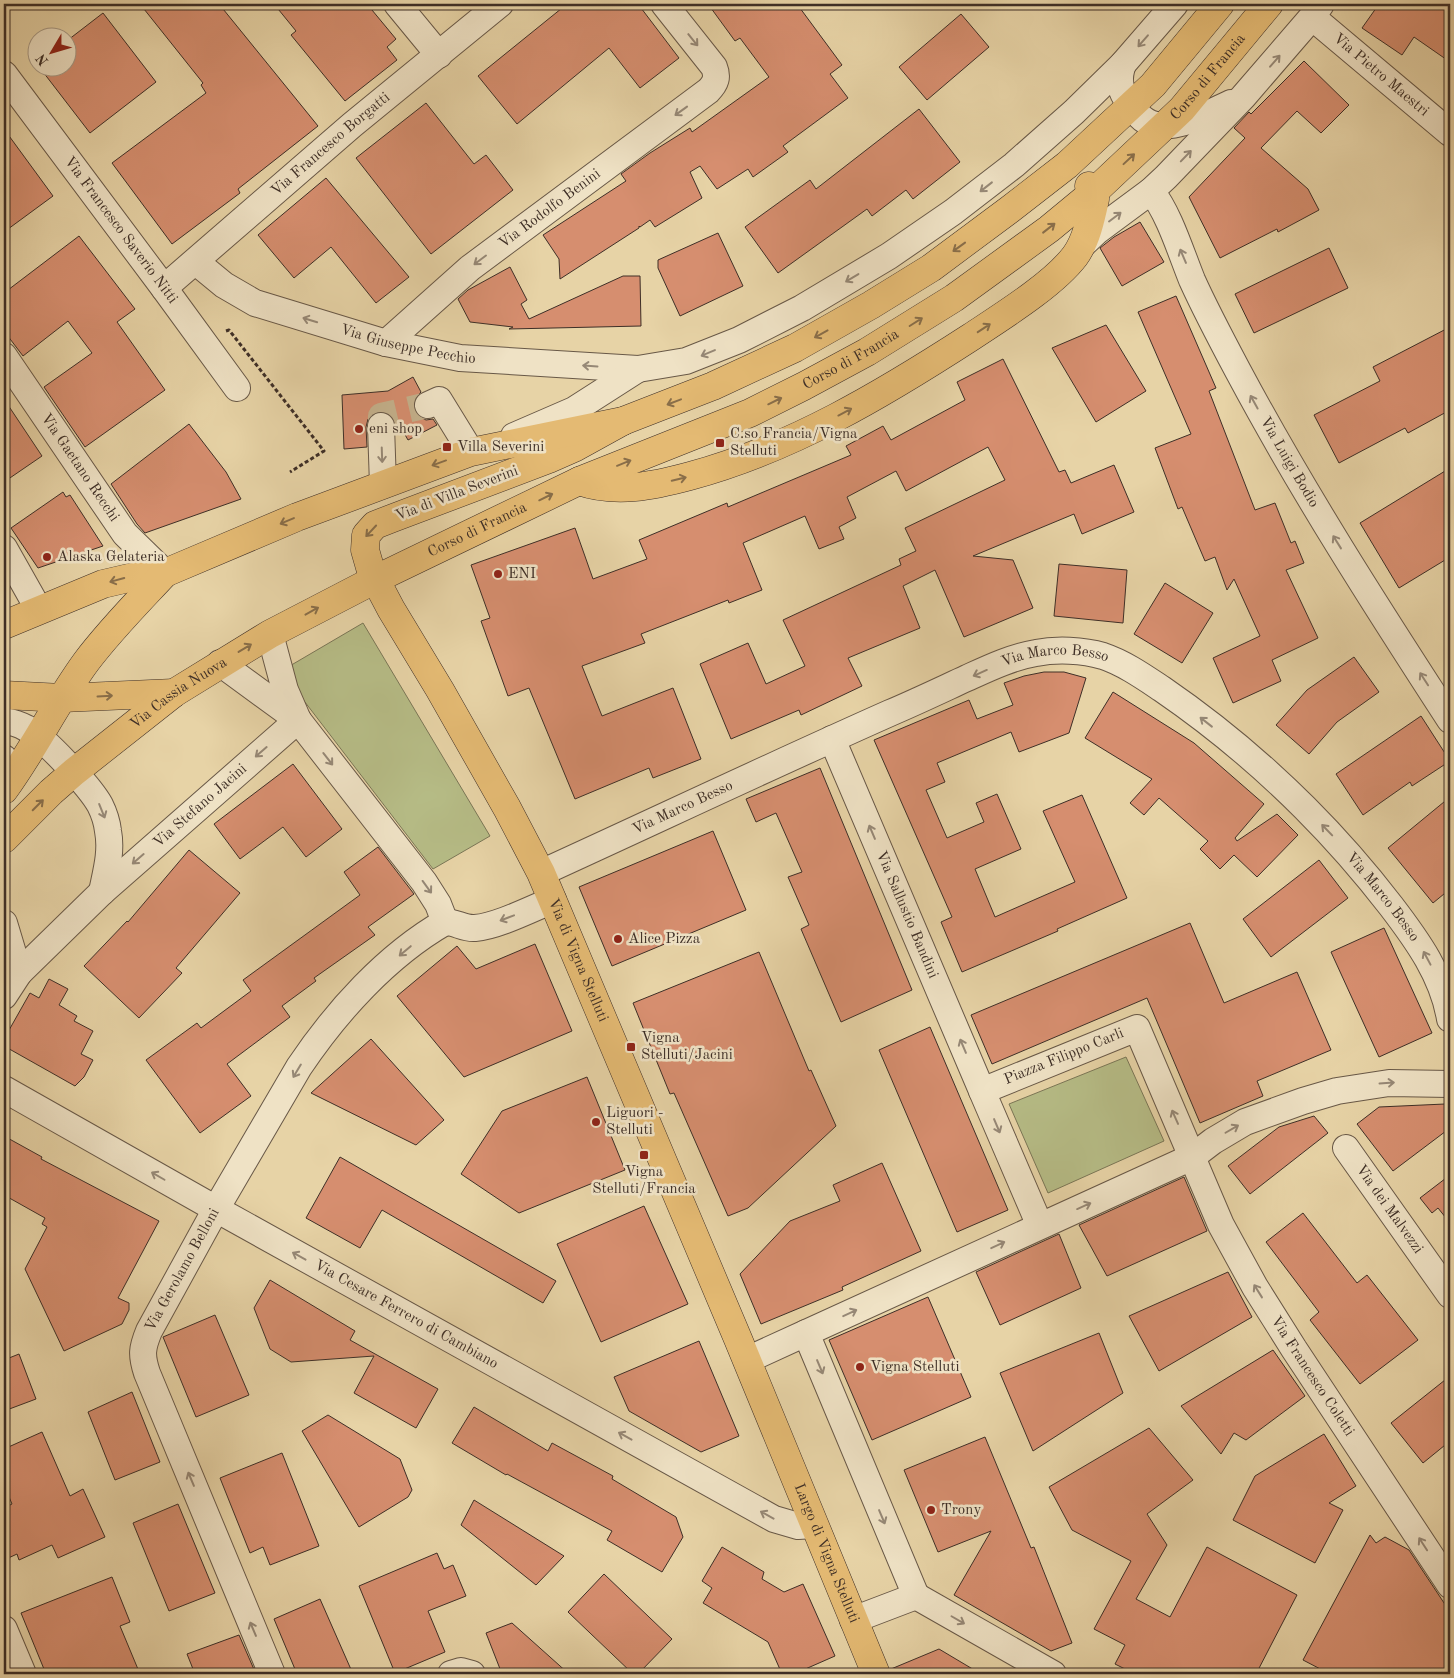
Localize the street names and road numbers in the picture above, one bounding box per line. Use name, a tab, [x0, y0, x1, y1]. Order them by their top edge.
street label: Corso di Francia	[1168, 31, 1249, 123]
street label: Via Pietro Maestri	[1330, 31, 1432, 119]
street label: Via Francesco Borgatti	[268, 90, 393, 199]
street label: Via Francesco Saverio Nitti	[61, 154, 180, 306]
street label: Via Rodolfo Benini	[496, 166, 603, 251]
street label: Via Giuseppe Pecchio	[338, 322, 476, 366]
street label: Corso di Francia	[800, 326, 902, 393]
street label: Via Gaetano Recchi	[38, 411, 122, 524]
street label: Via Luigi Bodio	[1257, 414, 1322, 510]
street label: Via di Villa Severini	[394, 464, 520, 524]
street label: Corso di Francia	[426, 500, 530, 560]
street label: Via Marco Besso	[999, 643, 1111, 670]
street label: Via Cassia Nuova	[127, 655, 230, 732]
street label: Via Stefano Jacini	[151, 761, 250, 851]
street label: Via Marco Besso	[630, 778, 735, 837]
street label: Via Sallustio Bandini	[873, 849, 941, 981]
street label: Via Marco Besso	[1343, 850, 1422, 944]
street label: Via di Vigna Stelluti	[545, 896, 611, 1024]
street label: Piazza Filippo Carli	[1002, 1026, 1126, 1088]
street label: Via dei Malvezzi	[1353, 1162, 1426, 1256]
street label: Via Gerolamo Belloni	[143, 1206, 222, 1334]
street label: Via Cesare Ferrero di Cambiano	[311, 1258, 501, 1372]
street label: Via Francesco Coletti	[1268, 1314, 1357, 1439]
street label: Largo di Vigna Stelluti	[791, 1481, 862, 1625]

